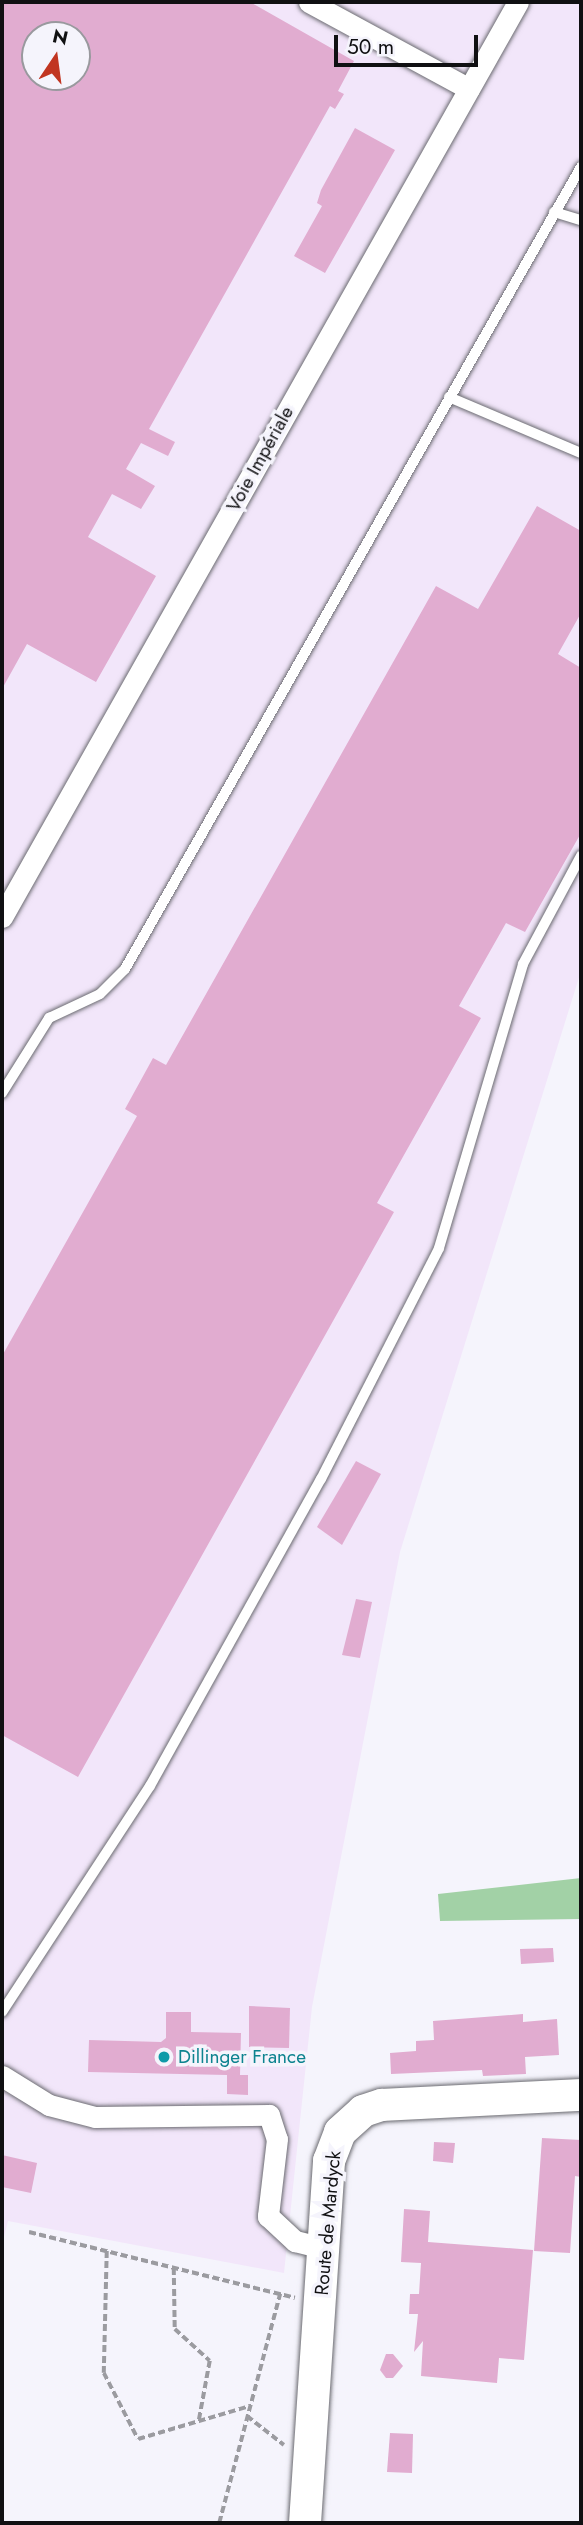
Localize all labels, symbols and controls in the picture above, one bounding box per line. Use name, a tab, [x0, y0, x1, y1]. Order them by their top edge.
north arrow	[21, 21, 91, 91]
scale bar	[338, 21, 482, 65]
text: N	[50, 22, 71, 52]
text: 50 m	[347, 32, 394, 62]
street label: Voie Impériale	[222, 402, 298, 516]
place label: Dillinger France	[178, 2046, 306, 2068]
marker: Dillinger France	[156, 2049, 172, 2065]
street label: Route de Mardyck	[310, 2150, 346, 2296]

